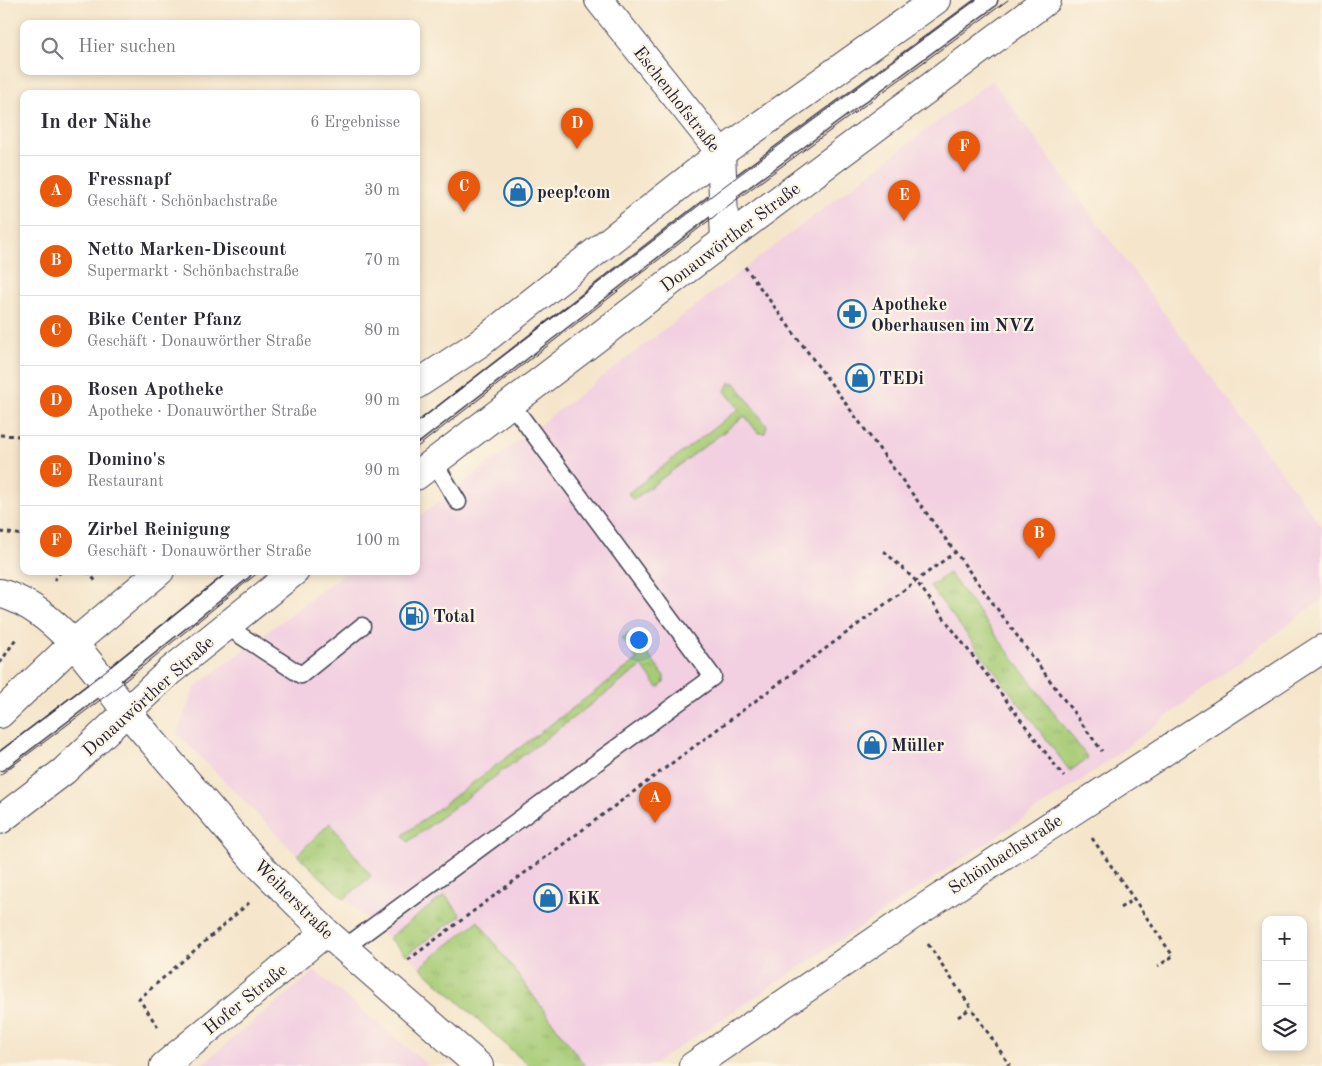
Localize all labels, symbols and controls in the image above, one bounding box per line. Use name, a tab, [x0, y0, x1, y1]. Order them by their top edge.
search box	[20, 20, 420, 75]
icon: search	[38, 34, 66, 62]
text: Hier suchen	[78, 38, 176, 57]
street label: Eschenhofstraße	[630, 43, 723, 156]
pin: D	[561, 108, 593, 149]
text: In der Nähe	[40, 112, 151, 133]
text: 6 Ergebnisse	[310, 115, 400, 131]
pin: F	[948, 131, 980, 172]
text: Fressnapf	[87, 171, 171, 190]
pin: C	[448, 171, 480, 212]
shop icon: peep!com	[503, 177, 533, 207]
street label: Donauwörther Straße	[658, 180, 804, 296]
pin: E	[888, 180, 920, 221]
text: A	[50, 183, 62, 199]
text: 30 m	[364, 183, 400, 199]
place label: peep!com	[537, 184, 611, 202]
text: Geschäft · Schönbachstraße	[87, 194, 277, 210]
text: Netto Marken-Discount	[87, 241, 286, 260]
text: B	[50, 253, 62, 269]
text: 70 m	[364, 253, 400, 269]
text: Supermarkt · Schönbachstraße	[87, 264, 299, 280]
place label: Apotheke Oberhausen im NVZ	[871, 296, 1034, 335]
pharmacy icon: Apotheke Oberhausen im NVZ	[837, 299, 867, 329]
text: Bike Center Pfanz	[87, 311, 242, 330]
text: C	[51, 323, 61, 339]
text: 80 m	[364, 323, 400, 339]
text: Geschäft · Donauwörther Straße	[87, 334, 311, 350]
shop icon: TEDi	[845, 363, 875, 393]
place label: TEDi	[879, 370, 924, 388]
text: Rosen Apotheke	[87, 381, 224, 400]
text: D	[50, 393, 62, 409]
text: 90 m	[364, 393, 400, 409]
text: Apotheke · Donauwörther Straße	[87, 404, 317, 420]
text: Domino's	[87, 451, 165, 470]
text: E	[50, 463, 62, 479]
text: 90 m	[364, 463, 400, 479]
text: Restaurant	[87, 474, 164, 490]
pin: B	[1023, 518, 1055, 559]
text: Zirbel Reinigung	[87, 521, 230, 540]
text: F	[51, 533, 61, 549]
text: 100 m	[355, 533, 400, 549]
text: Geschäft · Donauwörther Straße	[87, 544, 311, 560]
fuel station icon: Total	[399, 601, 429, 631]
place label: Total	[433, 608, 476, 626]
your location	[626, 627, 652, 653]
street label: Donauwörther Straße	[80, 633, 218, 760]
shop icon: Müller	[857, 730, 887, 760]
place label: Müller	[891, 737, 945, 755]
pin: A	[639, 782, 671, 823]
street label: Schönbachstraße	[946, 812, 1066, 898]
street label: Weiherstraße	[250, 856, 337, 943]
shop icon: KiK	[533, 883, 563, 913]
place label: KiK	[567, 890, 600, 908]
map controls	[1262, 916, 1307, 1051]
button: +	[1262, 916, 1307, 961]
street label: Hofer Straße	[201, 961, 291, 1039]
button: −	[1262, 961, 1307, 1006]
button: layers	[1262, 1006, 1307, 1051]

